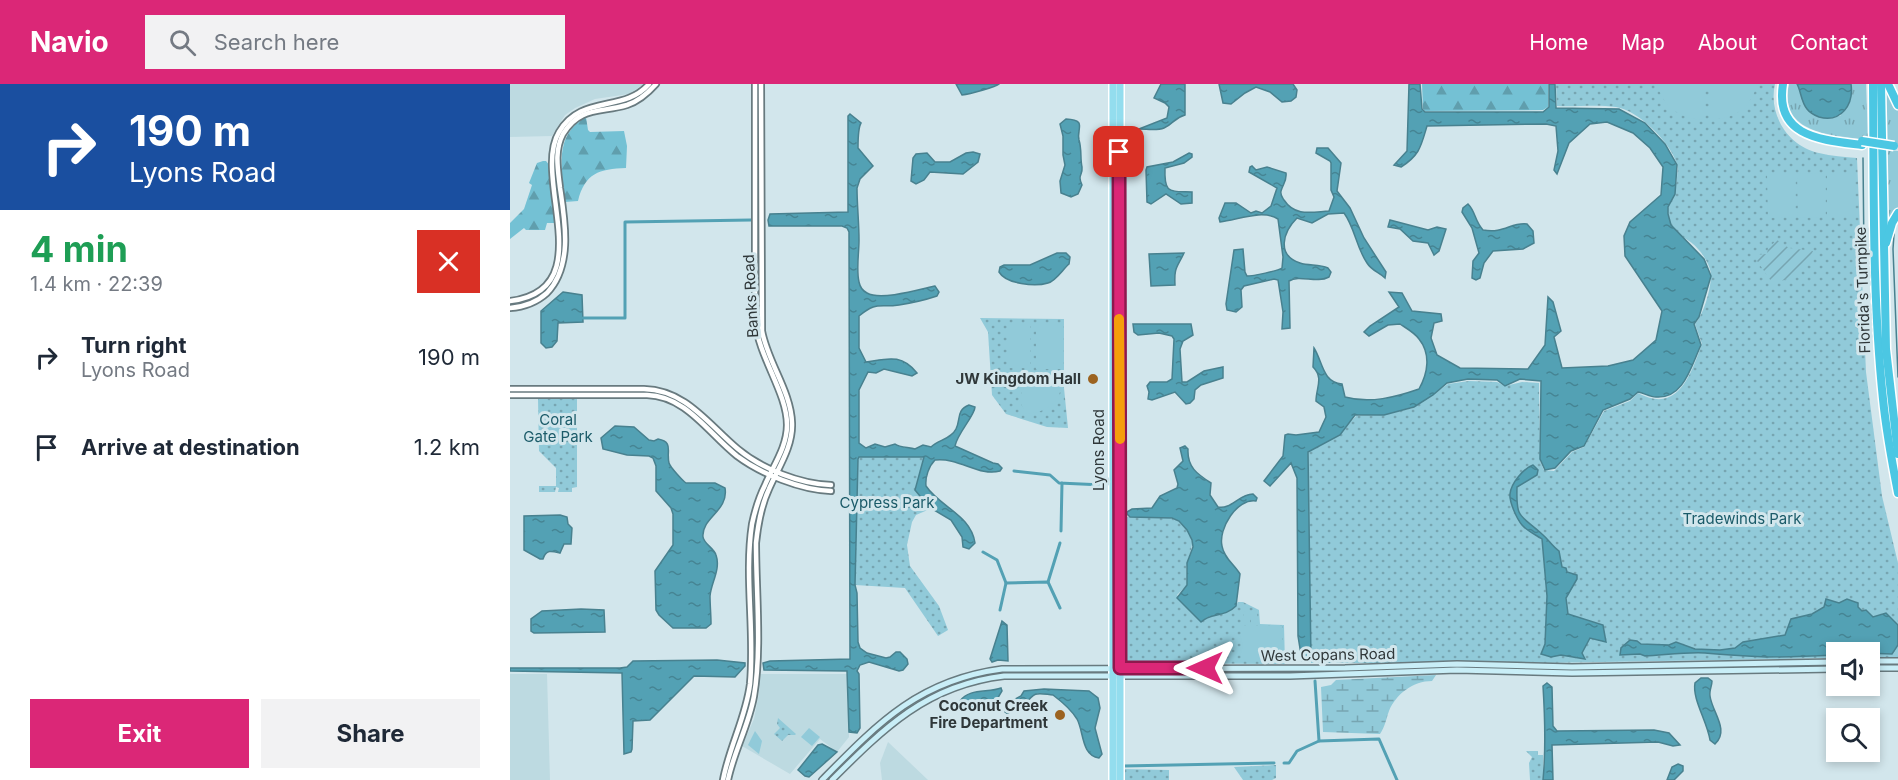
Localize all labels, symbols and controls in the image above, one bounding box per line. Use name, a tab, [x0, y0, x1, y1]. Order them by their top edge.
search box	[145, 15, 565, 69]
text: Navio	[30, 25, 109, 59]
icon: search	[166, 26, 199, 59]
text: Search here	[214, 29, 339, 55]
text: Home	[1529, 30, 1588, 55]
text: Map	[1621, 30, 1665, 55]
text: About	[1698, 30, 1757, 55]
text: Contact	[1790, 30, 1868, 55]
text: 190 m	[129, 105, 251, 156]
icon: right	[30, 108, 108, 186]
pin	[1093, 126, 1144, 177]
icon: arrive	[1102, 135, 1135, 168]
text: Lyons Road	[129, 156, 276, 189]
street label: Florida's Turnpike	[1851, 226, 1874, 354]
text: 4 min	[30, 227, 128, 271]
button: close	[417, 230, 480, 293]
street label: Banks Road	[739, 254, 762, 338]
text: 1.4 km · 22:39	[30, 272, 163, 296]
text: Turn right	[81, 332, 187, 358]
icon: right	[30, 341, 63, 374]
text: 190 m	[418, 344, 480, 370]
text: Lyons Road	[81, 358, 190, 382]
place label: JW Kingdom Hall	[955, 369, 1081, 388]
marker: JW Kingdom Hall	[1086, 372, 1100, 386]
street label: Lyons Road	[1089, 409, 1108, 491]
park label: Coral Gate Park	[523, 410, 593, 446]
icon: arrive	[30, 431, 63, 464]
text: Arrive at destination	[81, 434, 300, 460]
text: 1.2 km	[414, 434, 480, 460]
park label: Cypress Park	[840, 493, 935, 512]
park label: Tradewinds Park	[1683, 509, 1802, 528]
position arrow	[1173, 636, 1237, 700]
map controls	[1826, 642, 1880, 762]
button: sound	[1826, 642, 1880, 696]
street label: West Copans Road	[1260, 644, 1395, 665]
place label: Coconut Creek Fire Department	[929, 696, 1049, 732]
button: Exit	[30, 699, 249, 768]
button: Share	[261, 699, 480, 768]
marker: Coconut Creek Fire Department	[1053, 708, 1067, 722]
button: search	[1826, 708, 1880, 762]

